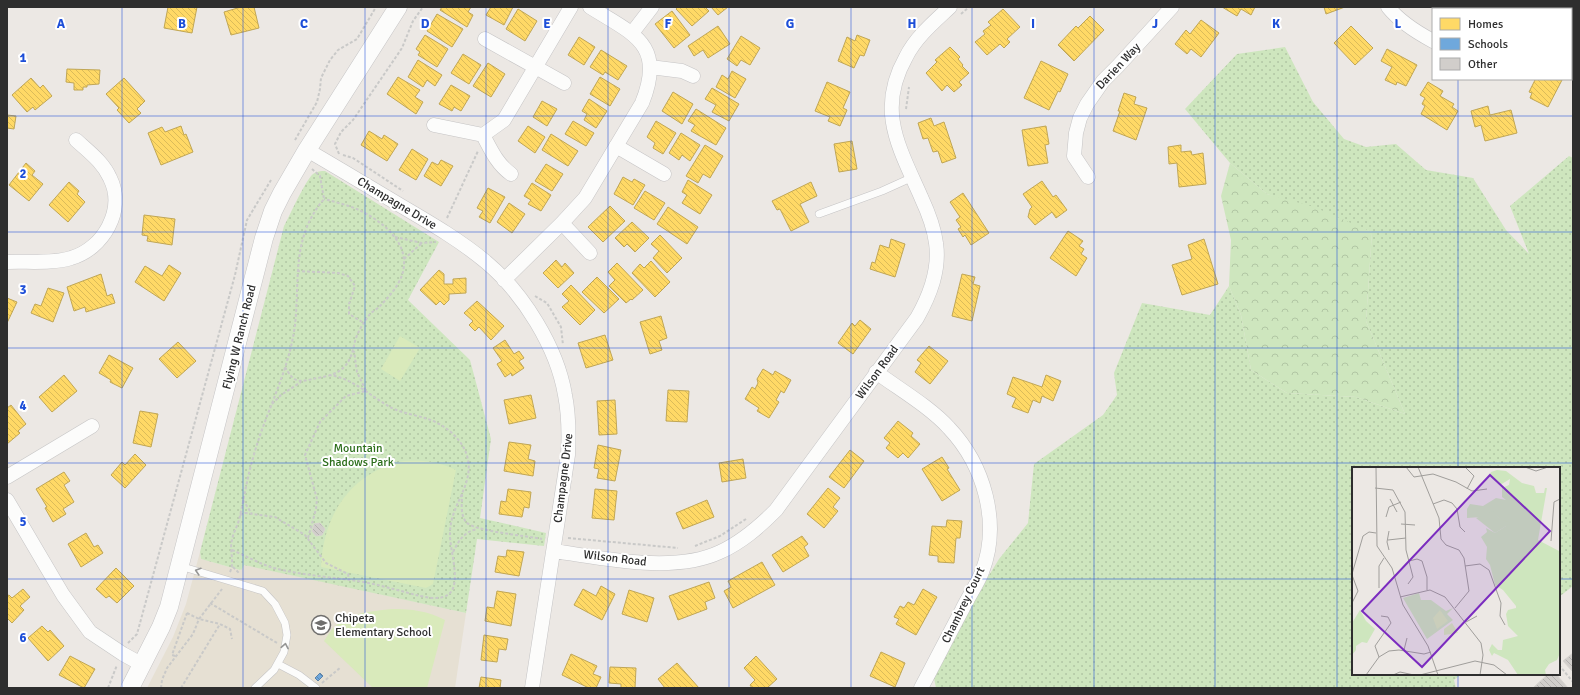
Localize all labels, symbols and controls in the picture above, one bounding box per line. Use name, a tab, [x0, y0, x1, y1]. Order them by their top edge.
legend	[1432, 8, 1572, 80]
text: A	[57, 16, 66, 32]
text: B	[178, 16, 186, 32]
text: C	[300, 16, 308, 32]
text: D	[421, 16, 430, 32]
text: E	[543, 16, 551, 32]
text: F	[665, 16, 672, 32]
text: G	[786, 16, 794, 32]
text: H	[908, 16, 916, 32]
text: I	[1031, 16, 1035, 32]
text: J	[1152, 16, 1158, 32]
text: K	[1272, 16, 1280, 32]
text: L	[1395, 16, 1402, 32]
text: Homes	[1468, 17, 1503, 32]
text: Schools	[1468, 37, 1508, 52]
street label: Darien Way	[1093, 40, 1144, 93]
text: 1	[19, 50, 27, 66]
text: Other	[1468, 57, 1498, 72]
text: 2	[19, 166, 27, 182]
street label: Champagne Drive	[354, 174, 439, 233]
text: 3	[19, 282, 27, 298]
street label: Flying W Ranch Road	[219, 283, 260, 391]
street label: Wilson Road	[853, 342, 902, 402]
text: 4	[19, 398, 27, 414]
street label: Champagne Drive	[551, 432, 576, 524]
park label: Mountain Shadows Park	[322, 441, 394, 470]
inset map	[1352, 467, 1560, 675]
text: 5	[19, 514, 27, 530]
street label: Wilson Road	[583, 547, 647, 570]
street label: Chambrey Court	[939, 565, 988, 646]
one-way arrow	[195, 567, 202, 576]
place label: Chipeta Elementary School	[335, 611, 432, 640]
school or university icon: Chipeta Elementary School	[310, 614, 332, 636]
text: 6	[19, 630, 27, 646]
one-way arrow	[280, 643, 288, 649]

